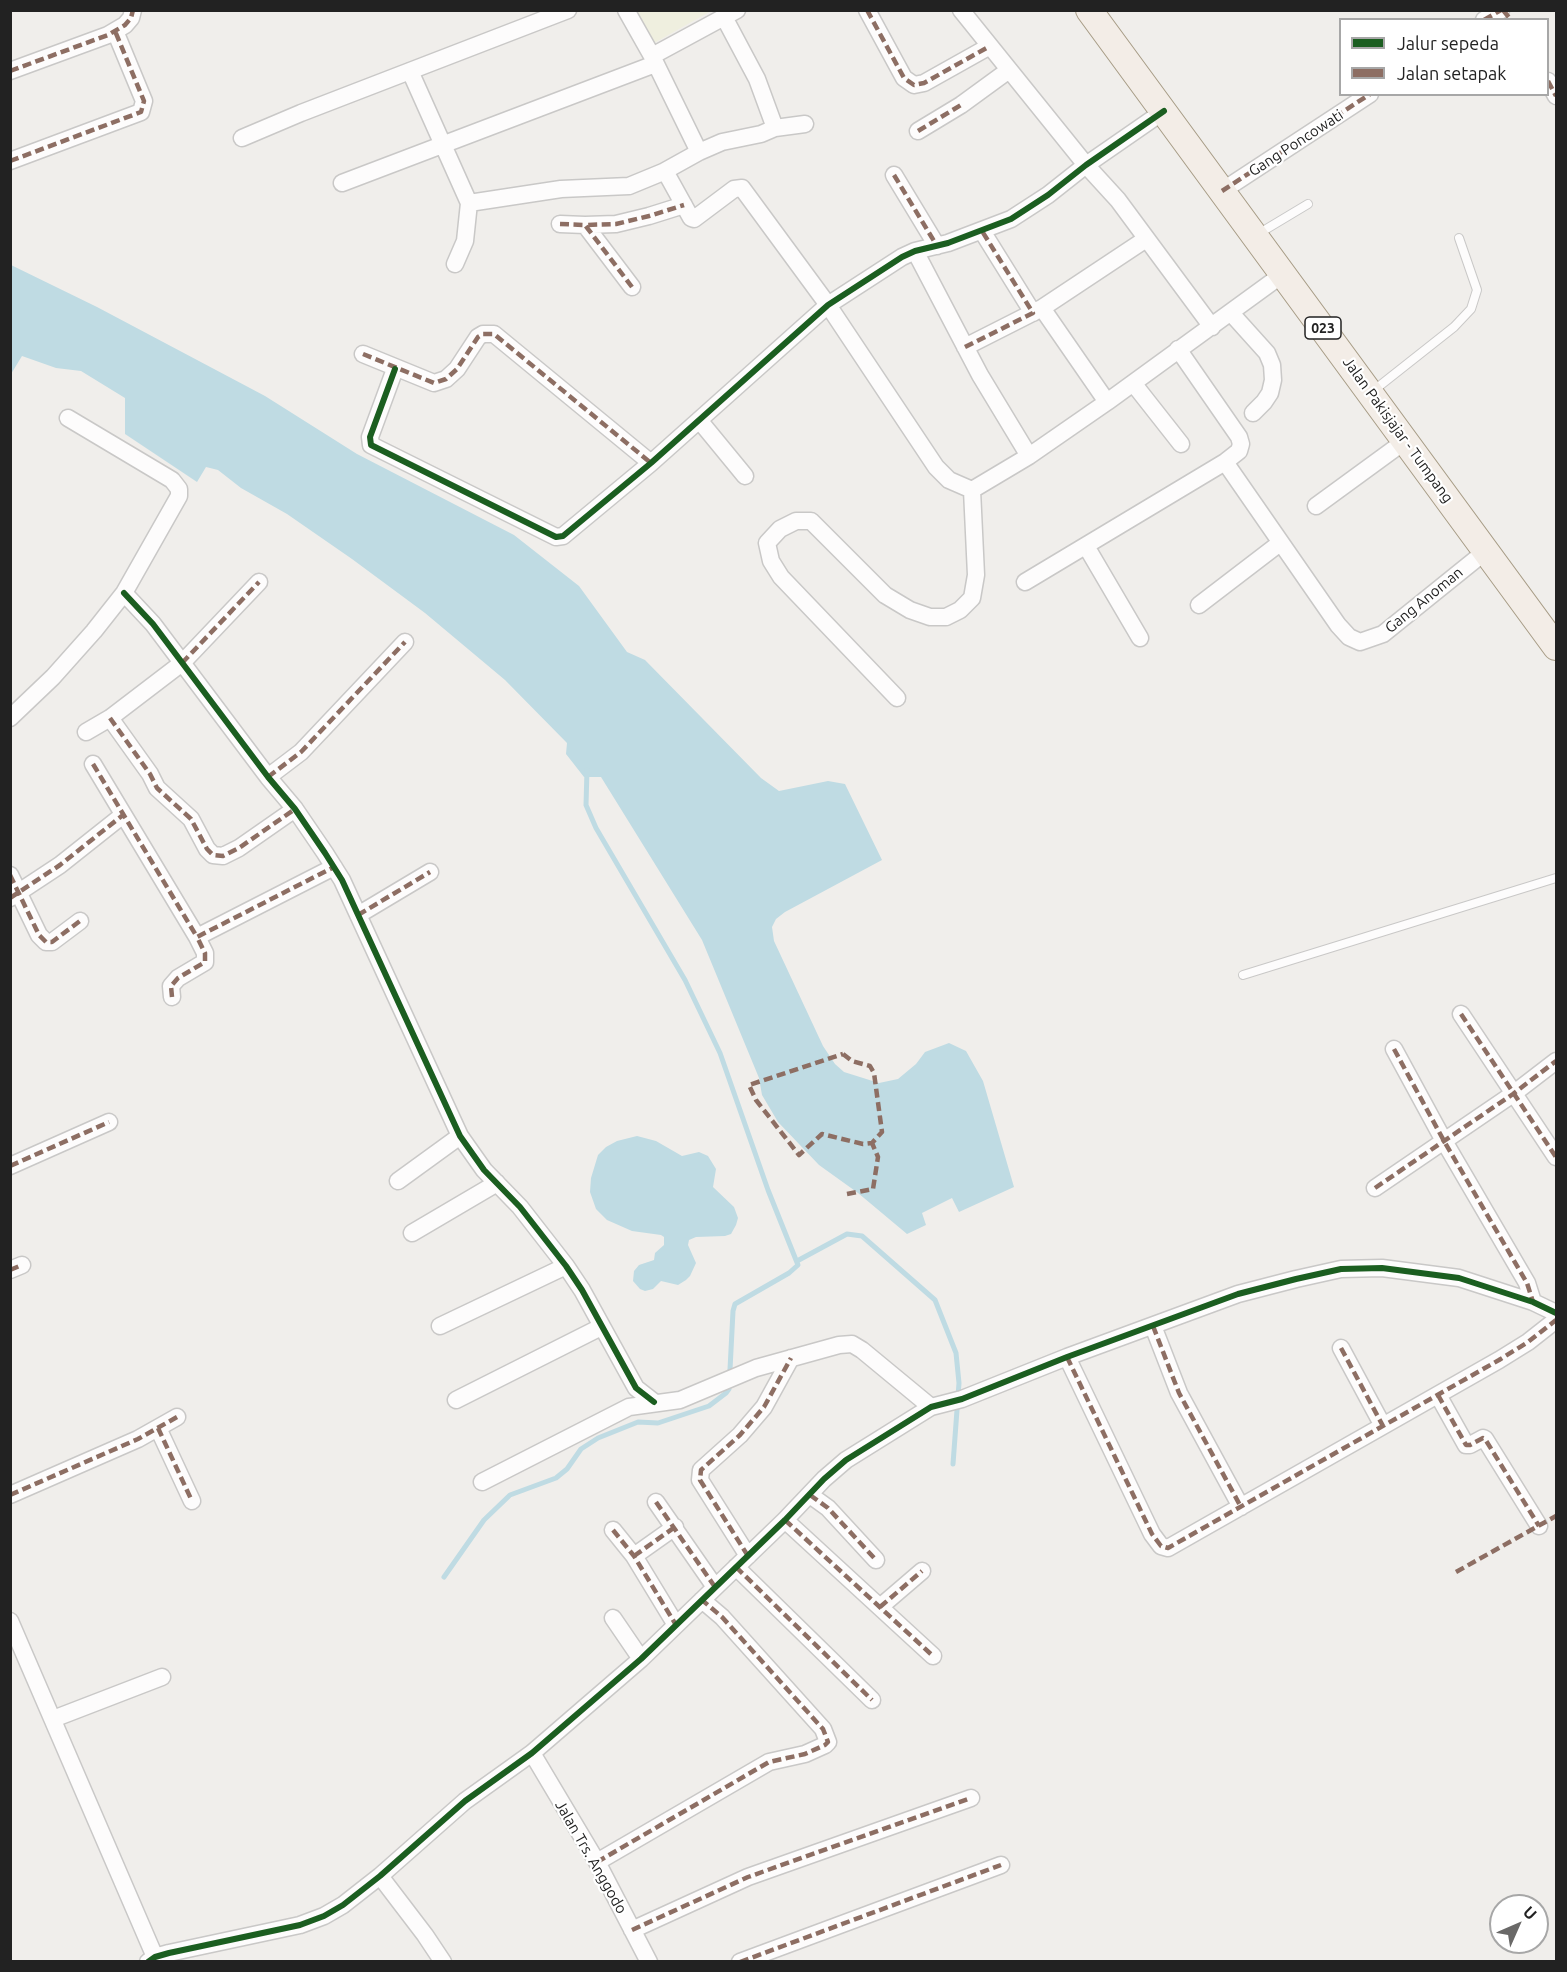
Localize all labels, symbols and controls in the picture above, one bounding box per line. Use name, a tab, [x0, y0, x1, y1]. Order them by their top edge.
legend	[1339, 18, 1549, 96]
text: Jalur sepeda	[1397, 33, 1499, 53]
text: Jalan setapak	[1397, 63, 1506, 83]
street label: Gang Poncowati	[1245, 106, 1347, 180]
road number: 023	[1305, 317, 1341, 339]
street label: Jalan Pakisjajar - Tumpang	[1339, 354, 1457, 506]
street label: Gang Anoman	[1382, 563, 1466, 637]
street label: Jalan Trs. Anggodo	[551, 1797, 631, 1917]
north arrow	[1489, 1894, 1549, 1954]
text: U	[1520, 1902, 1541, 1923]

